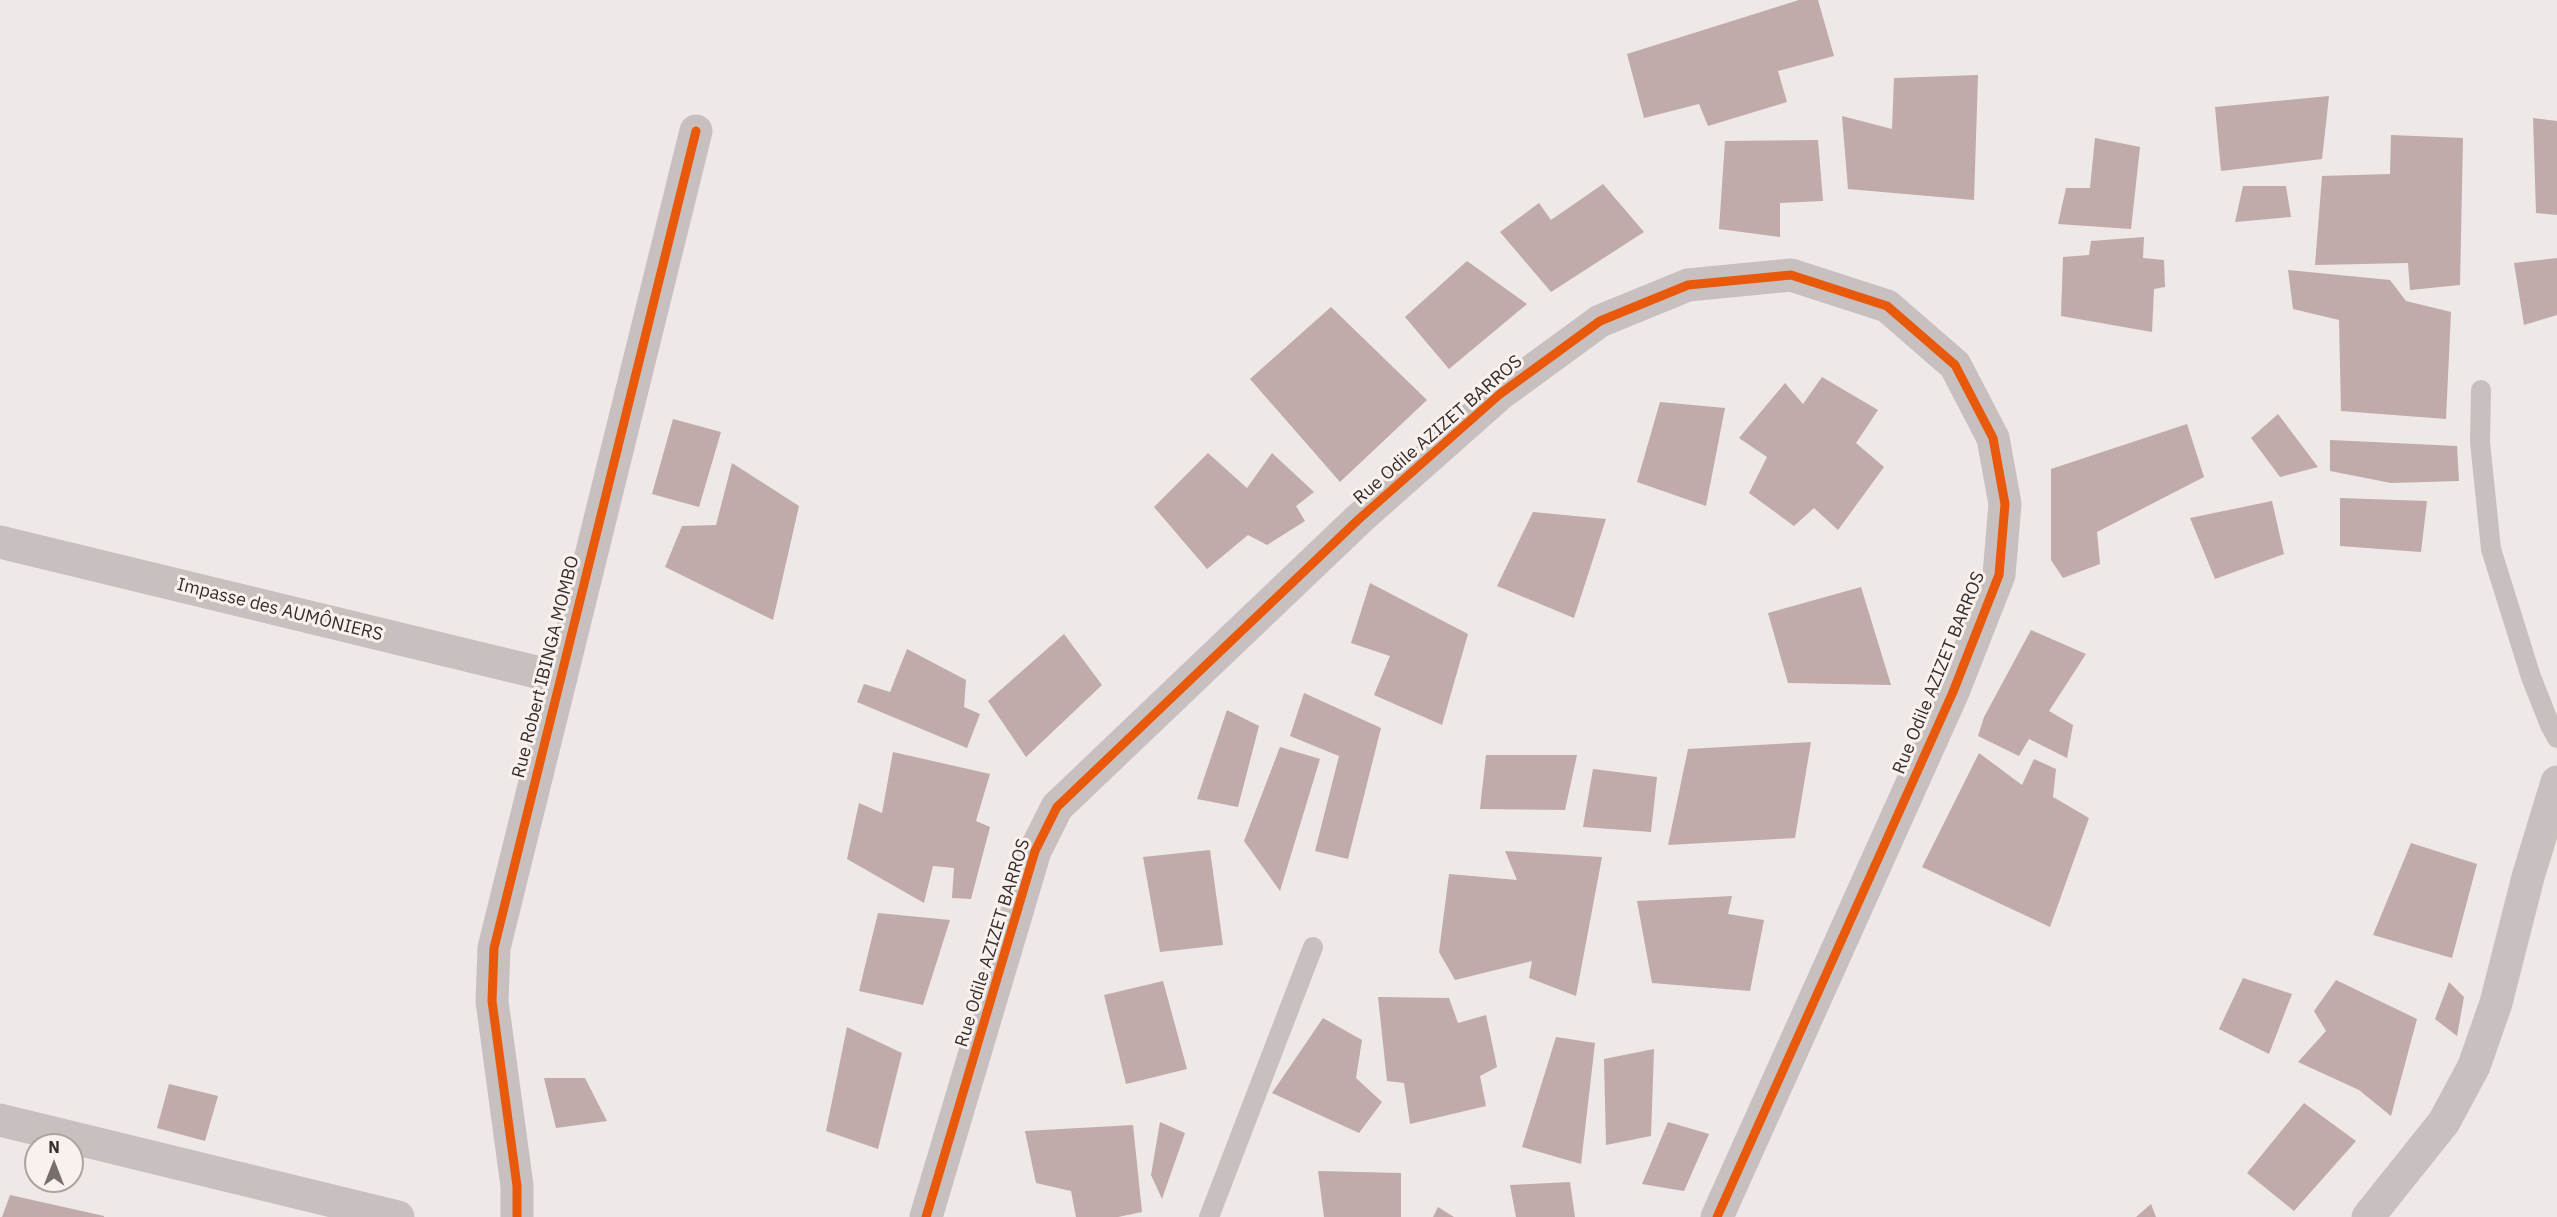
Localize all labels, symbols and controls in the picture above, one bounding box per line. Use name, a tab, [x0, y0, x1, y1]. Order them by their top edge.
street label: Rue Odile AZIZET BARROS	[1349, 351, 1527, 509]
street label: Rue Robert IBINGA MOMBO	[508, 554, 584, 780]
street label: Rue Odile AZIZET BARROS	[1888, 569, 1990, 777]
street label: Impasse des AUMÔNIERS	[175, 574, 385, 646]
street label: Rue Odile AZIZET BARROS	[951, 836, 1035, 1050]
north arrow	[24, 1133, 84, 1193]
text: N	[48, 1137, 60, 1157]

